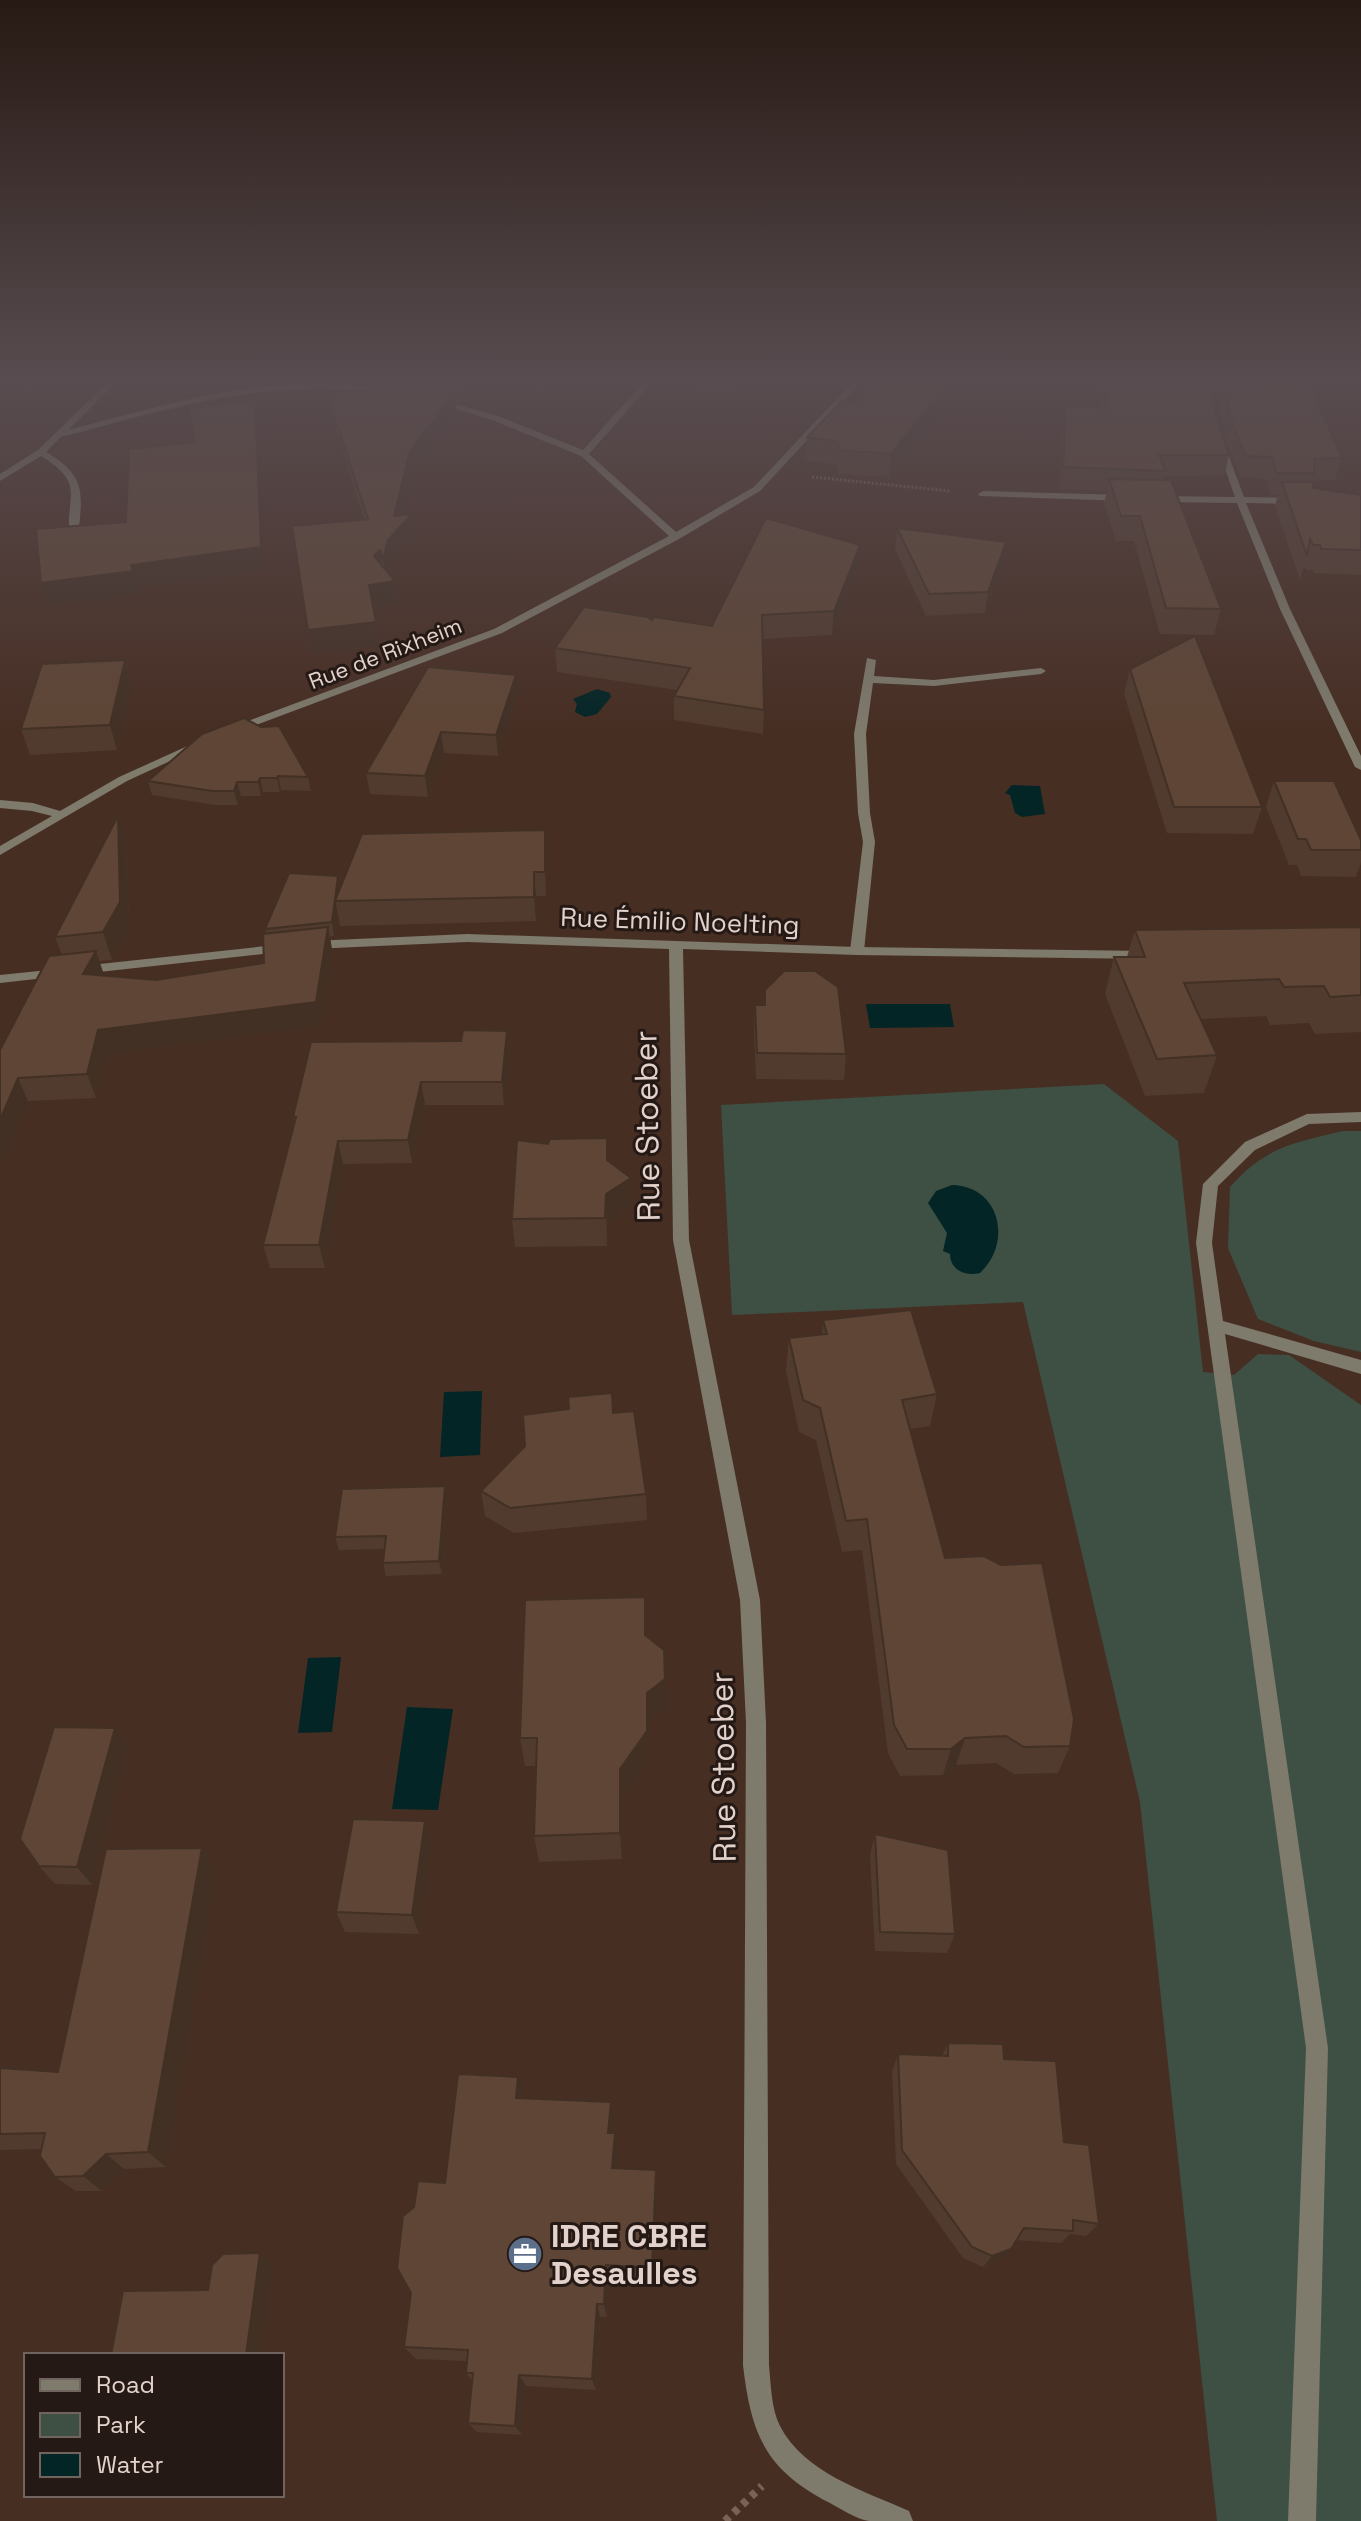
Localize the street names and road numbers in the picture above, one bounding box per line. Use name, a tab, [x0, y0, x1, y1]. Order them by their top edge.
street label: Rue de Rixheim	[304, 611, 466, 695]
street label: Rue Émilio Noelting	[560, 900, 800, 942]
street label: Rue Stoeber	[625, 1030, 669, 1222]
street label: Rue Stoeber	[701, 1671, 745, 1863]

